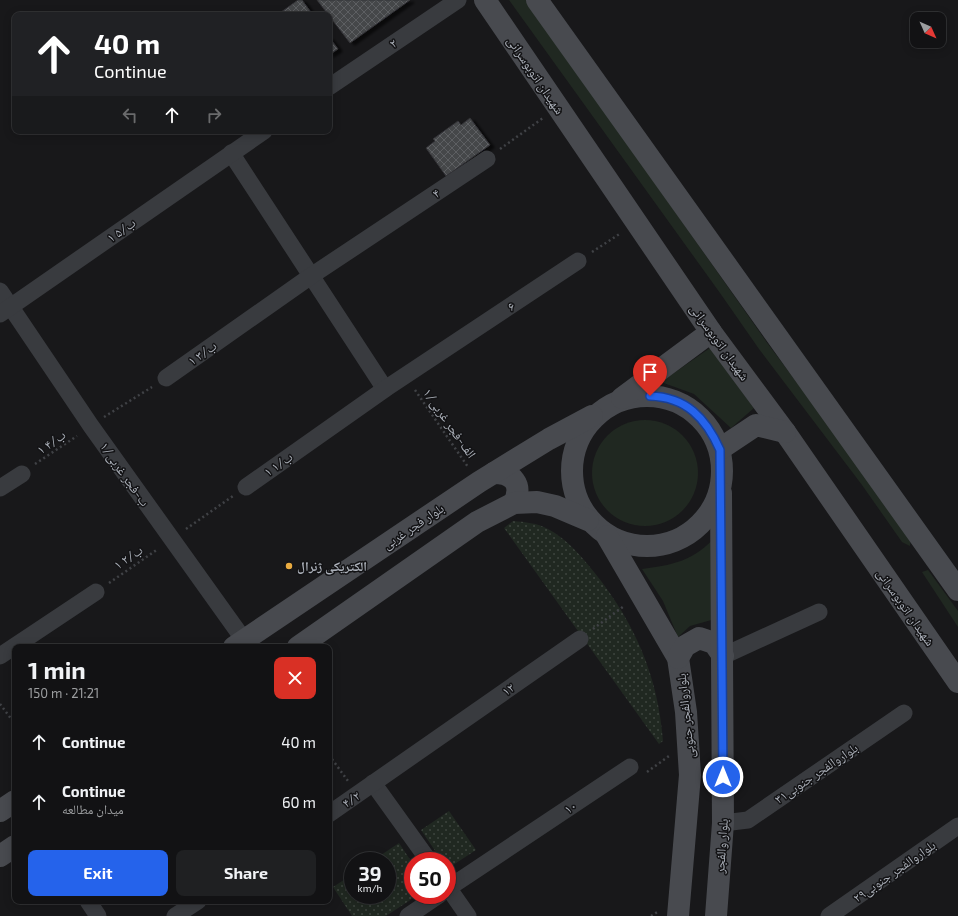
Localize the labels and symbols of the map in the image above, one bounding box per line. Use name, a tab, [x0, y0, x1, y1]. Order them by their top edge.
north arrow	[910, 12, 946, 48]
street label: شهیدان اتوبوسرانی	[503, 33, 568, 118]
street label: ۲	[386, 35, 400, 51]
street label: ۴	[429, 185, 443, 201]
street label: ۱ ب/۵	[104, 214, 139, 246]
street label: ۶	[504, 298, 518, 314]
street label: شهیدان اتوبوسرانی	[686, 301, 753, 384]
street label: ۱ ب/۳	[185, 337, 220, 369]
pin	[633, 355, 667, 396]
street label: ۱/الف-فجر غربی	[419, 385, 480, 462]
street label: ۱ ب/۴	[34, 426, 69, 458]
street label: ۱/ب-فجر غربی	[96, 439, 153, 510]
street label: ۱ ب/۱	[261, 448, 296, 480]
street label: بلوار فجر غربی	[379, 500, 447, 553]
street label: ۱ ب/۲	[111, 542, 146, 573]
place label: الکتریکی ژنرال	[297, 558, 367, 575]
marker: الکتریکی ژنرال	[284, 561, 294, 571]
street label: شهیدان اتوبوسرانی	[873, 565, 939, 649]
street label: بلواروالفجر جنوبی	[673, 673, 698, 759]
street label: ۱۲	[499, 679, 517, 699]
street label: بلواروالفجر جنوبی۳۱	[771, 739, 861, 808]
position arrow	[702, 756, 744, 798]
street label: ۴/۲	[339, 787, 363, 811]
street label: ۱۰	[561, 797, 579, 817]
street label: بلوار والفجر	[711, 818, 732, 875]
street label: بلواروالفجر جنوبی۲۹	[850, 837, 939, 906]
speed limit sign: 50	[404, 852, 456, 904]

